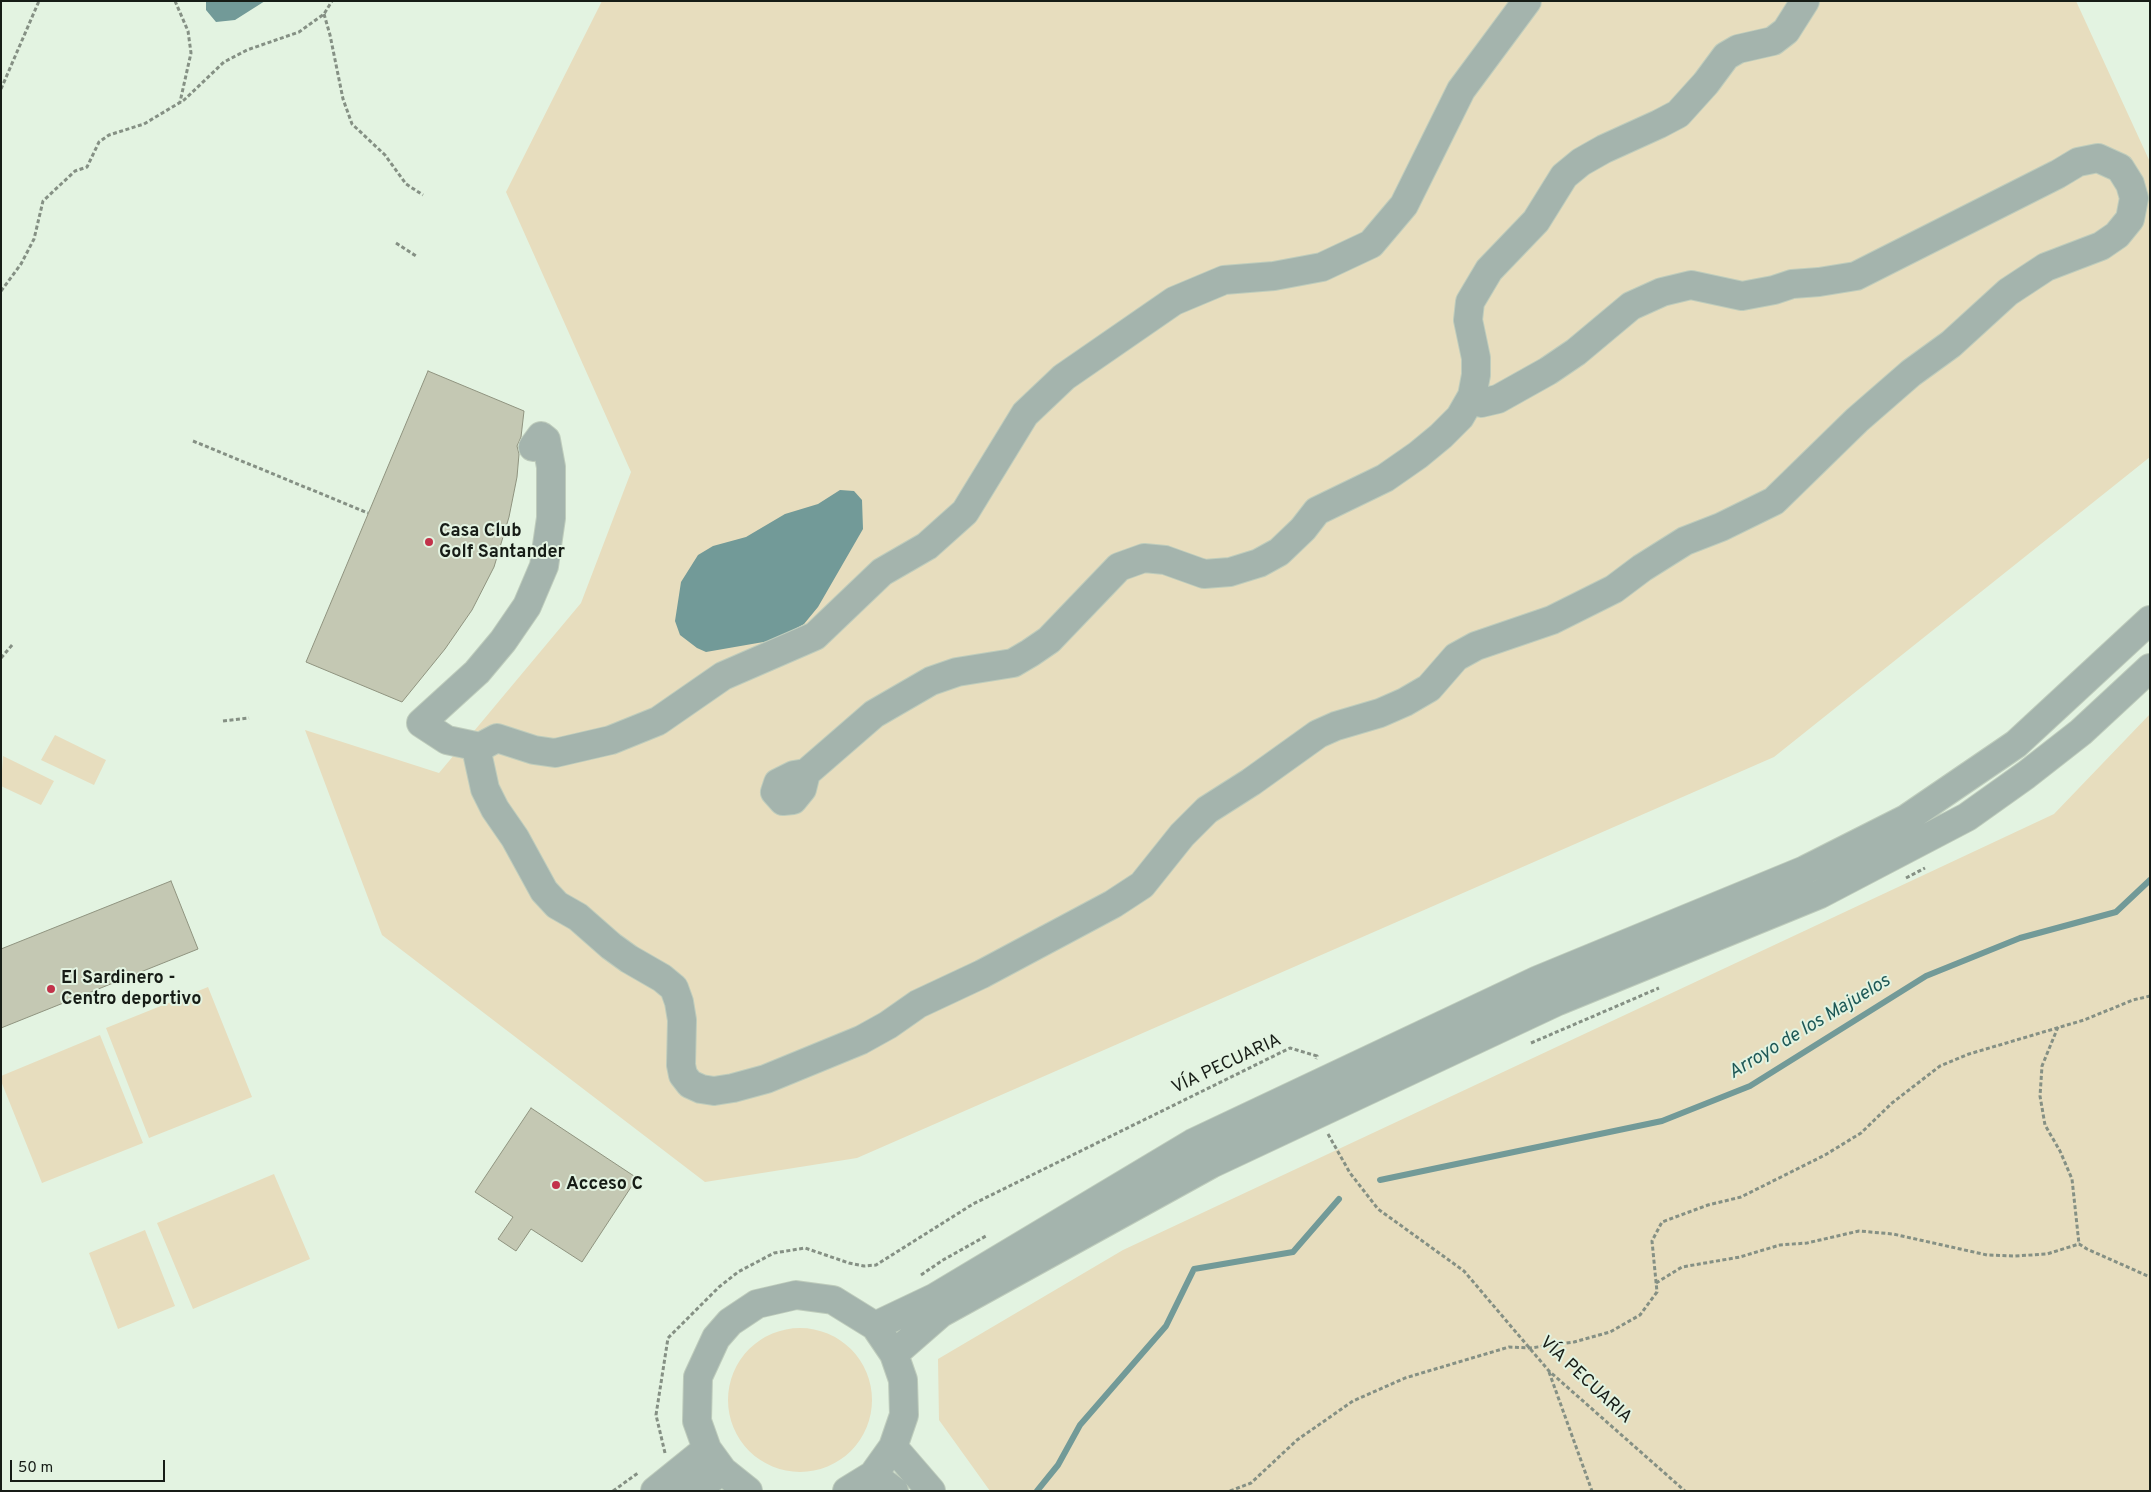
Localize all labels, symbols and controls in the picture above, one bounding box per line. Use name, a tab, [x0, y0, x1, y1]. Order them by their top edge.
place label: Casa Club Golf Santander	[439, 521, 565, 564]
marker: Casa Club Golf Santander	[423, 536, 435, 548]
place label: El Sardinero - Centro deportivo	[61, 968, 201, 1011]
water label: Arroyo de los Majuelos	[1725, 971, 1895, 1085]
marker: El Sardinero - Centro deportivo	[45, 983, 57, 995]
street label: VÍA PECUARIA	[1169, 1030, 1285, 1100]
place label: Acceso C	[566, 1174, 643, 1196]
marker: Acceso C	[550, 1179, 562, 1191]
street label: VÍA PECUARIA	[1534, 1333, 1636, 1429]
scale bar	[12, 1450, 168, 1482]
text: 50 m	[18, 1459, 53, 1478]

